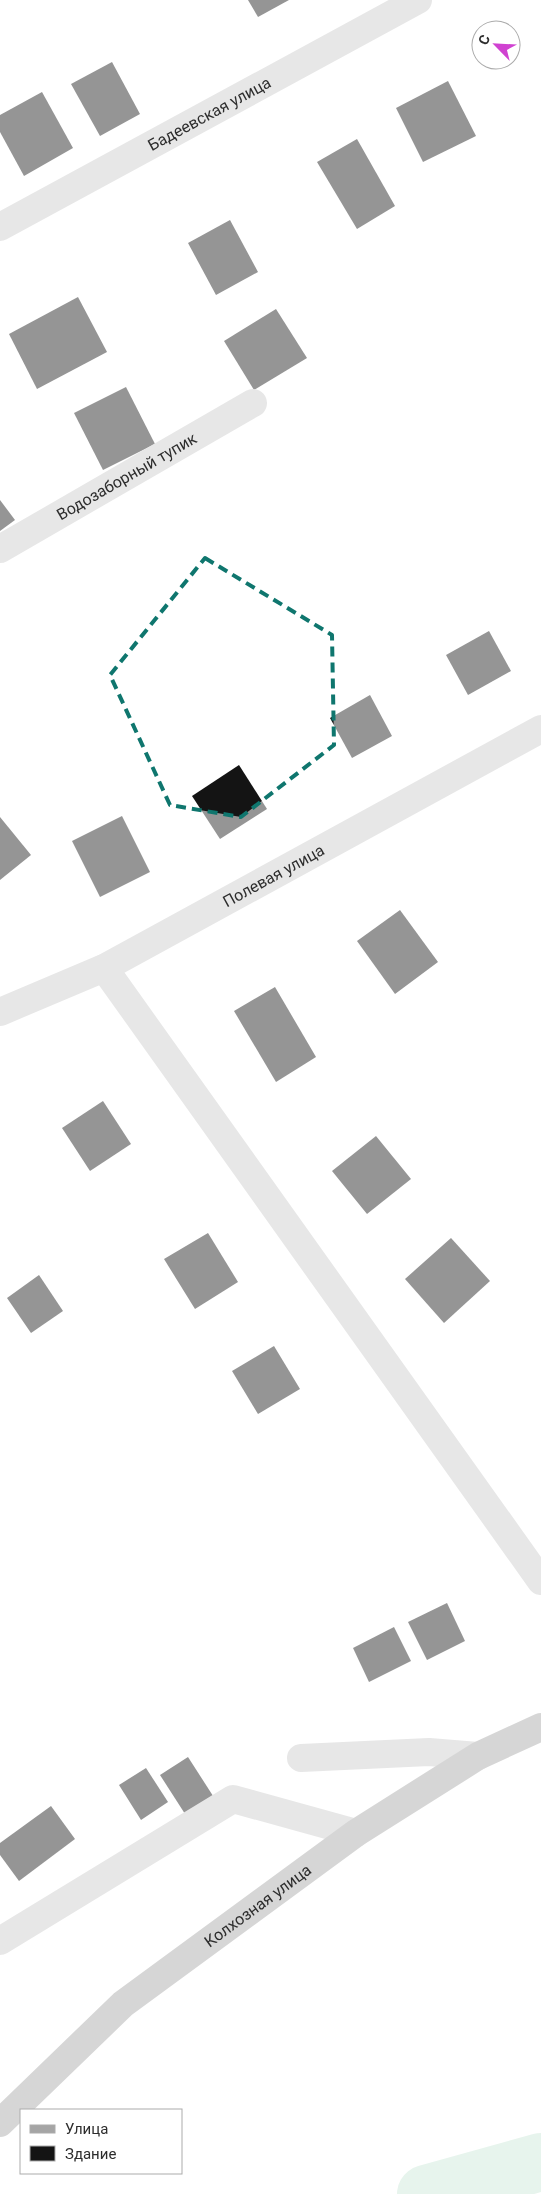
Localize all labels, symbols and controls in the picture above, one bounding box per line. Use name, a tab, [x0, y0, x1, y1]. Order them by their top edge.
north arrow	[471, 20, 521, 70]
text: С	[475, 32, 493, 47]
street label: Бадеевская улица	[145, 73, 274, 155]
street label: Водозаборный тупик	[53, 428, 200, 524]
street label: Полевая улица	[220, 840, 328, 911]
street label: Колхозная улица	[201, 1860, 315, 1951]
legend	[20, 2109, 182, 2174]
text: Улица	[65, 2120, 108, 2138]
text: Здание	[65, 2145, 116, 2163]

